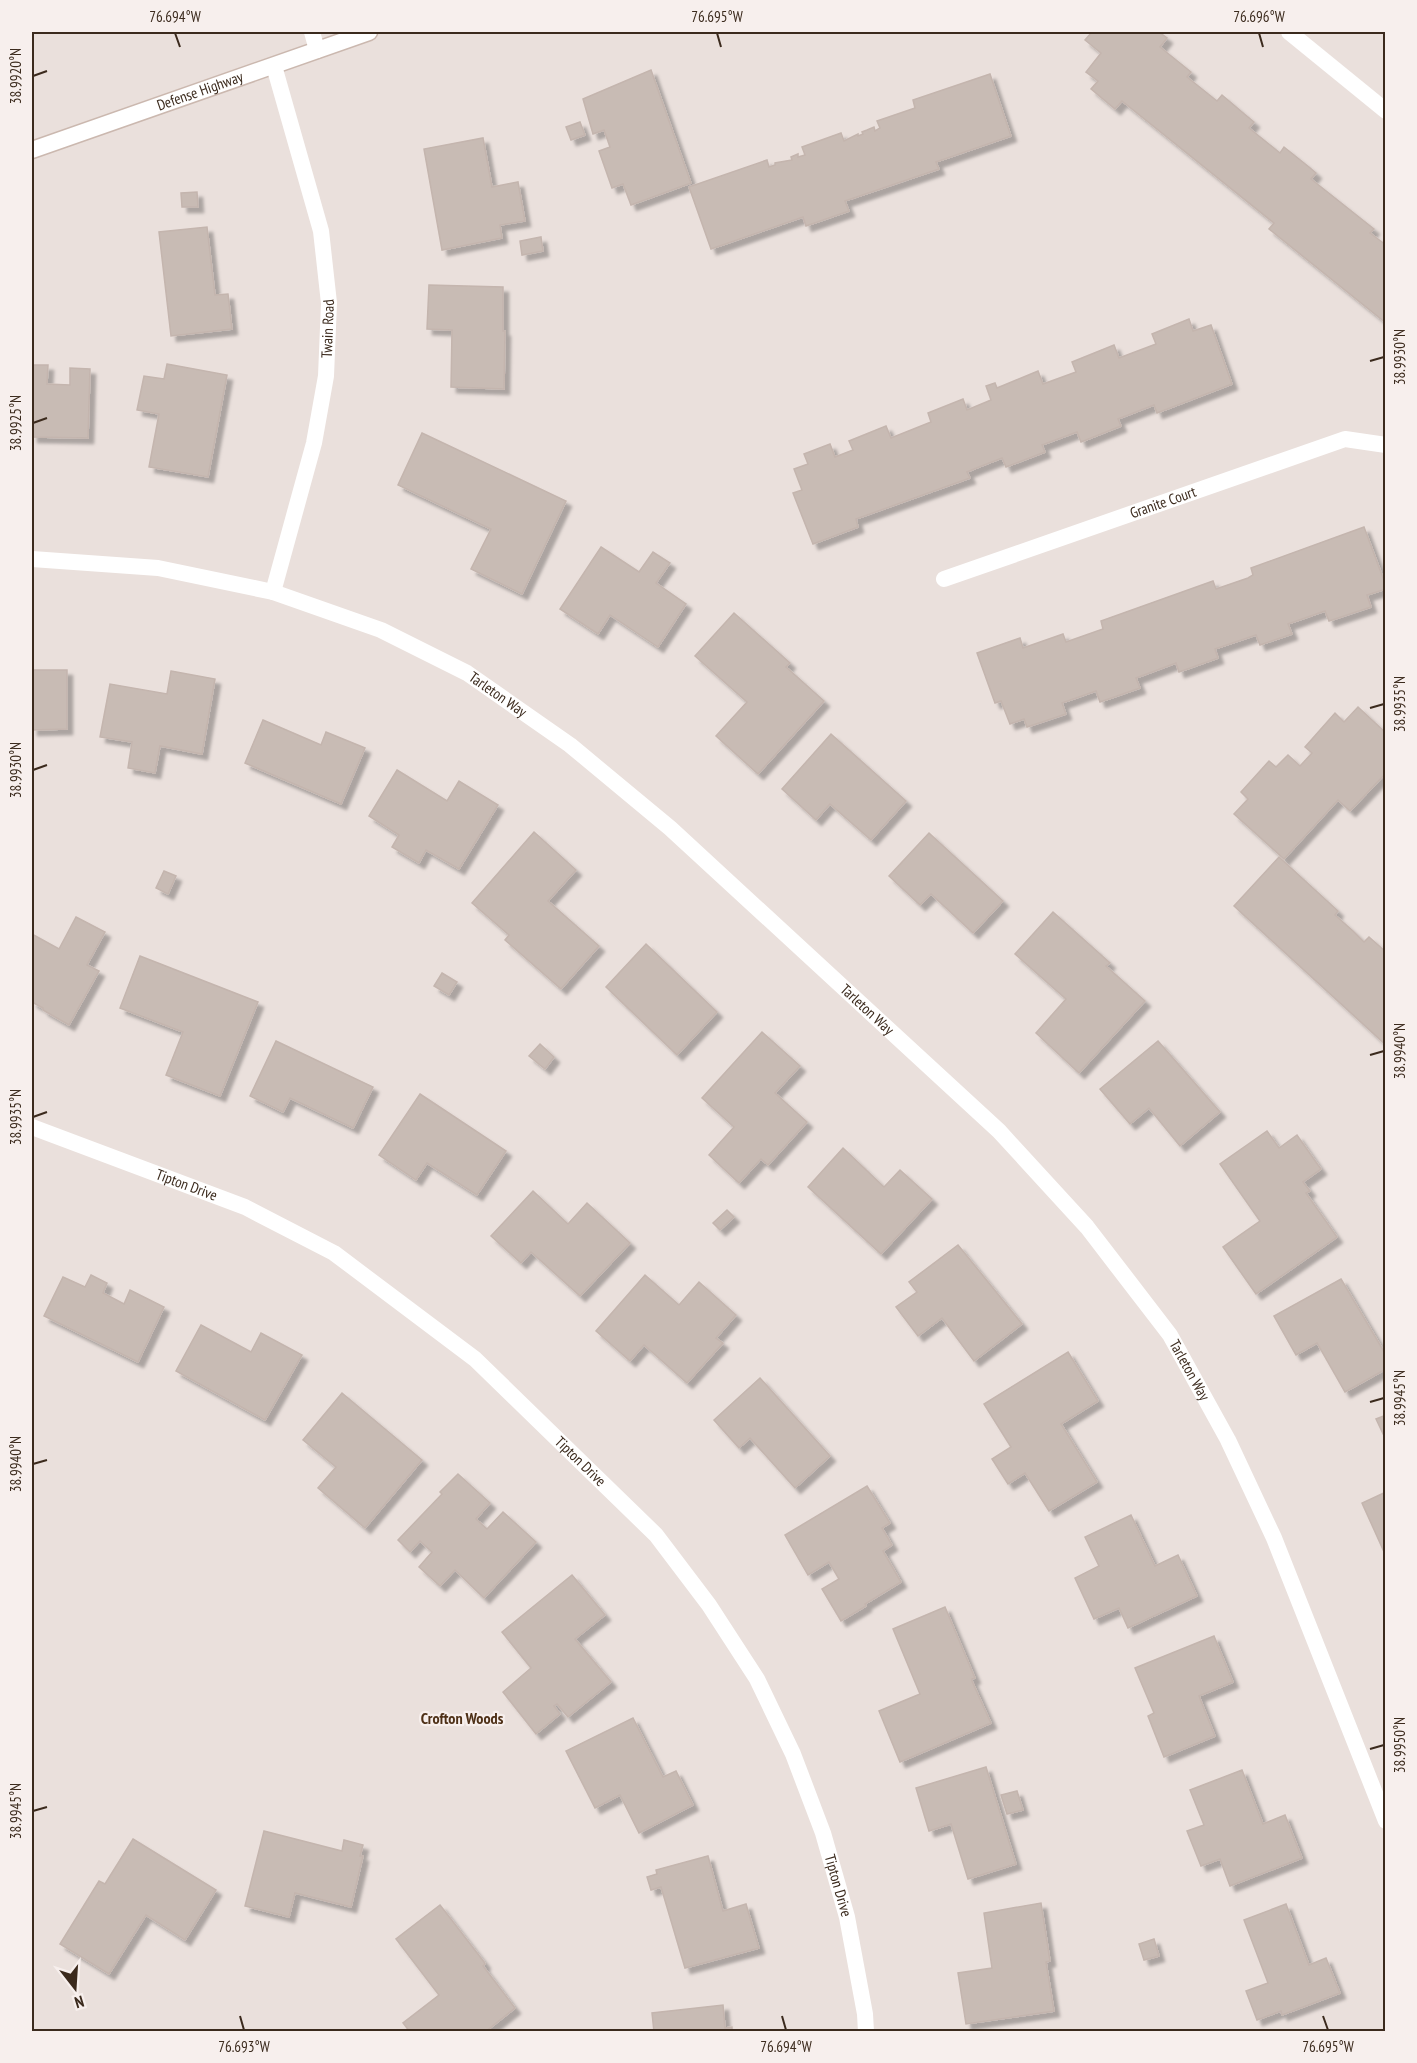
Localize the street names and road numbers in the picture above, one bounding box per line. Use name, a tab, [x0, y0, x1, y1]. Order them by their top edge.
street label: Defense Highway	[154, 67, 246, 115]
street label: Twain Road	[317, 298, 338, 358]
street label: Granite Court	[1127, 482, 1199, 522]
street label: Tarleton Way	[465, 667, 531, 721]
street label: Tarleton Way	[837, 980, 899, 1039]
street label: Tipton Drive	[153, 1164, 220, 1205]
street label: Tarleton Way	[1165, 1336, 1214, 1404]
street label: Tipton Drive	[551, 1432, 610, 1490]
street label: Tipton Drive	[821, 1852, 856, 1919]

